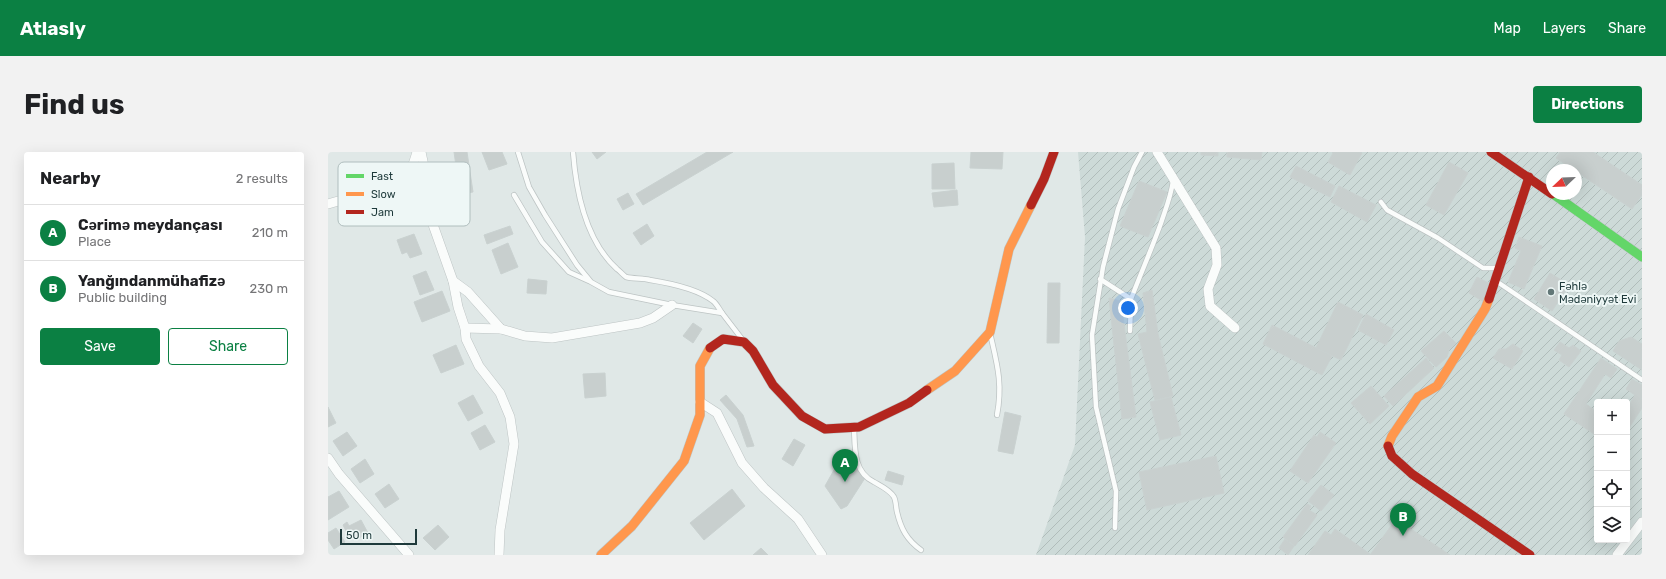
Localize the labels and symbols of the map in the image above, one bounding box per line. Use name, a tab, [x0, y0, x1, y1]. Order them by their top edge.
legend	[338, 162, 470, 226]
north arrow	[1546, 164, 1582, 200]
text: Fast	[371, 170, 394, 183]
text: Slow	[371, 188, 396, 201]
text: Jam	[371, 206, 394, 219]
place label: Fəhlə Mədəniyyət Evi	[1559, 280, 1636, 306]
marker: Fəhlə Mədəniyyət Evi	[1546, 287, 1556, 297]
your location	[1118, 298, 1138, 318]
pin: A	[832, 449, 858, 482]
pin: B	[1390, 503, 1416, 536]
scale bar	[340, 527, 417, 546]

